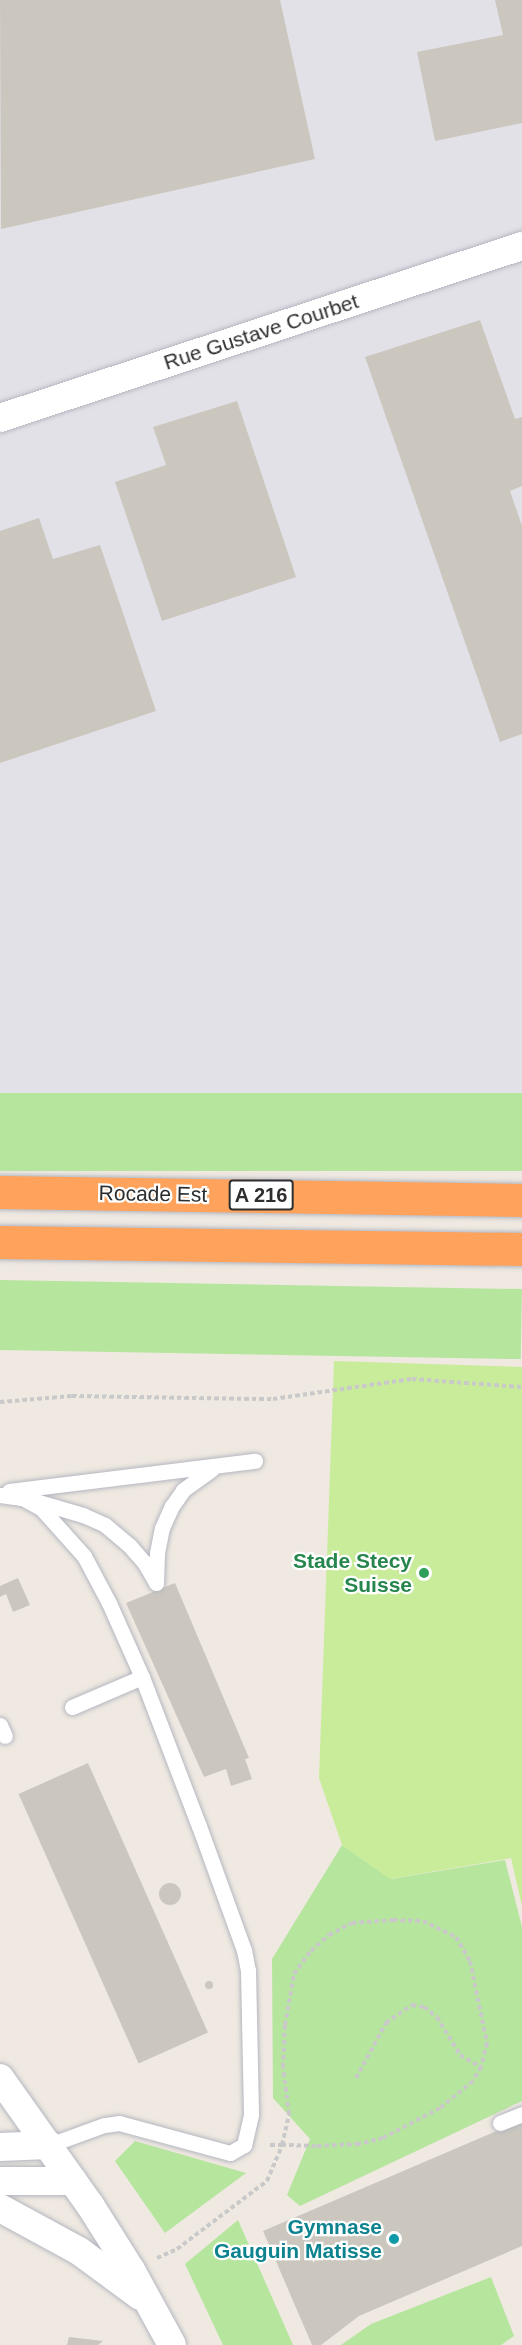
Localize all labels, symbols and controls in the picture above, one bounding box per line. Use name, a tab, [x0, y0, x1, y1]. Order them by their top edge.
street label: Rue Gustave Courbet	[161, 289, 361, 375]
road number: A 216	[228, 1178, 294, 1212]
street label: Rocade Est	[99, 1180, 207, 1208]
place label: Stade Stecy Suisse	[293, 1548, 412, 1598]
marker: Stade Stecy Suisse	[417, 1566, 431, 1580]
place label: Gymnase Gauguin Matisse	[214, 2214, 382, 2264]
marker: Gymnase Gauguin Matisse	[387, 2232, 401, 2246]

